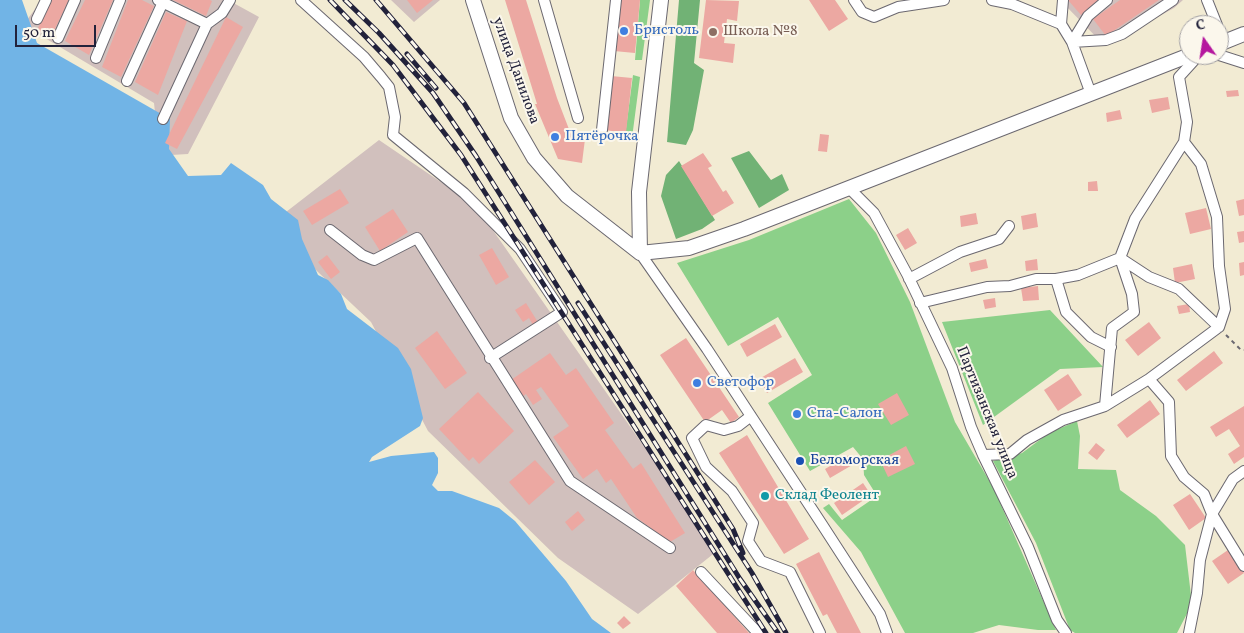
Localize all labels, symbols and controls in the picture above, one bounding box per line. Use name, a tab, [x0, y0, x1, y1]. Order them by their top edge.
scale bar	[18, 15, 99, 47]
street label: улица Данилова	[487, 15, 543, 127]
north arrow	[1179, 15, 1229, 65]
text: С	[1194, 16, 1207, 36]
place label: Бристоль	[634, 22, 699, 40]
text: 50 m	[23, 23, 55, 44]
place label: Школа №8	[723, 23, 798, 41]
marker: Бристоль	[618, 25, 630, 37]
marker: Школа №8	[707, 26, 719, 38]
place label: Пятёрочка	[565, 128, 639, 146]
marker: Пятёрочка	[549, 131, 561, 143]
street label: Партизанская улица	[951, 344, 1021, 482]
place label: Светофор	[707, 374, 774, 392]
marker: Светофор	[691, 377, 703, 389]
place label: Спа-Салон	[807, 405, 882, 423]
marker: Спа-Салон	[791, 408, 803, 420]
place label: Беломорская	[810, 452, 899, 470]
marker: Беломорская	[794, 455, 806, 467]
place label: Склад Феолент	[775, 487, 879, 505]
marker: Склад Феолент	[759, 490, 771, 502]

